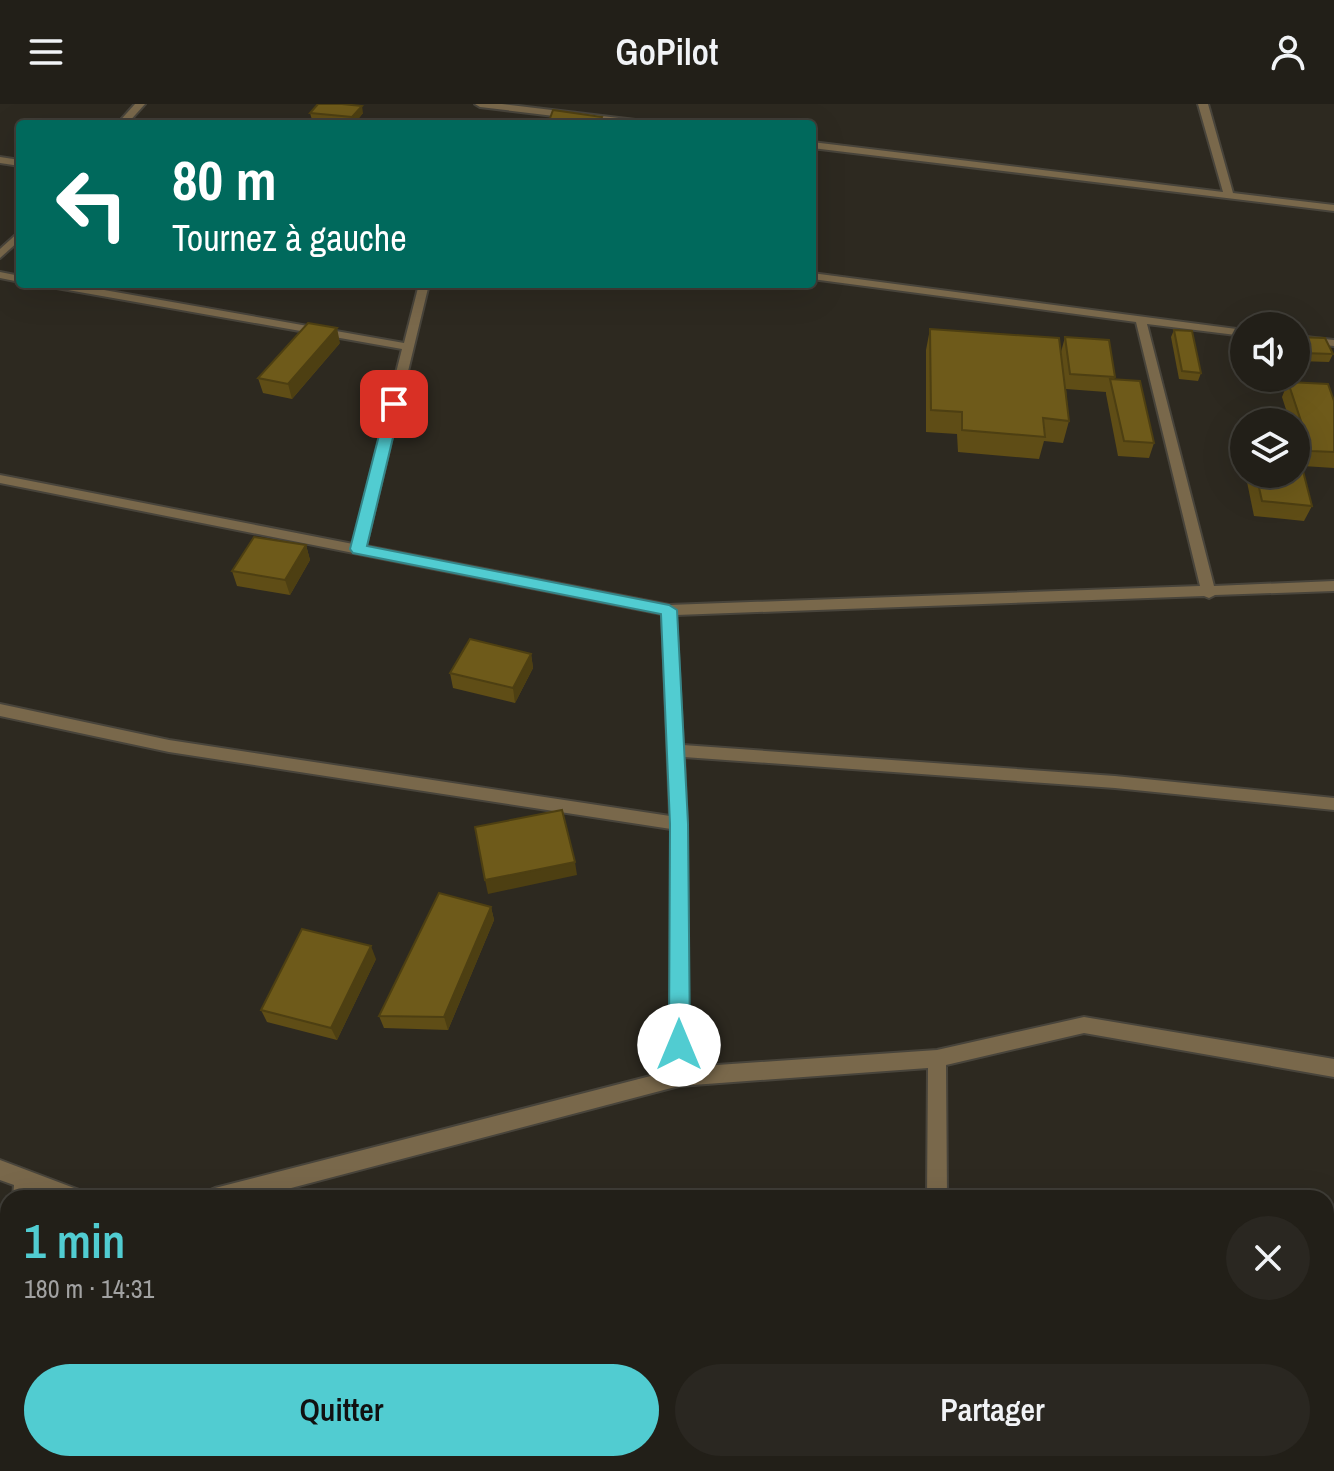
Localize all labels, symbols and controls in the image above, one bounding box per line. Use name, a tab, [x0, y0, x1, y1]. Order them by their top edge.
text: GoPilot	[616, 28, 718, 76]
icon: menu	[24, 30, 68, 74]
icon: person	[1266, 30, 1310, 74]
text: 80 m	[172, 142, 277, 217]
icon: left	[40, 152, 144, 256]
text: Tournez à gauche	[172, 214, 407, 262]
map controls	[1230, 312, 1310, 488]
button: sound	[1230, 312, 1310, 392]
pin	[360, 370, 428, 438]
icon: arrive	[372, 382, 416, 426]
button: layers	[1230, 408, 1310, 488]
position arrow	[637, 1003, 721, 1087]
text: 1 min	[24, 1208, 125, 1273]
button: close	[1226, 1216, 1310, 1300]
text: 180 m · 14:31	[24, 1271, 154, 1306]
button: Quitter	[24, 1364, 659, 1456]
button: Partager	[675, 1364, 1310, 1456]

